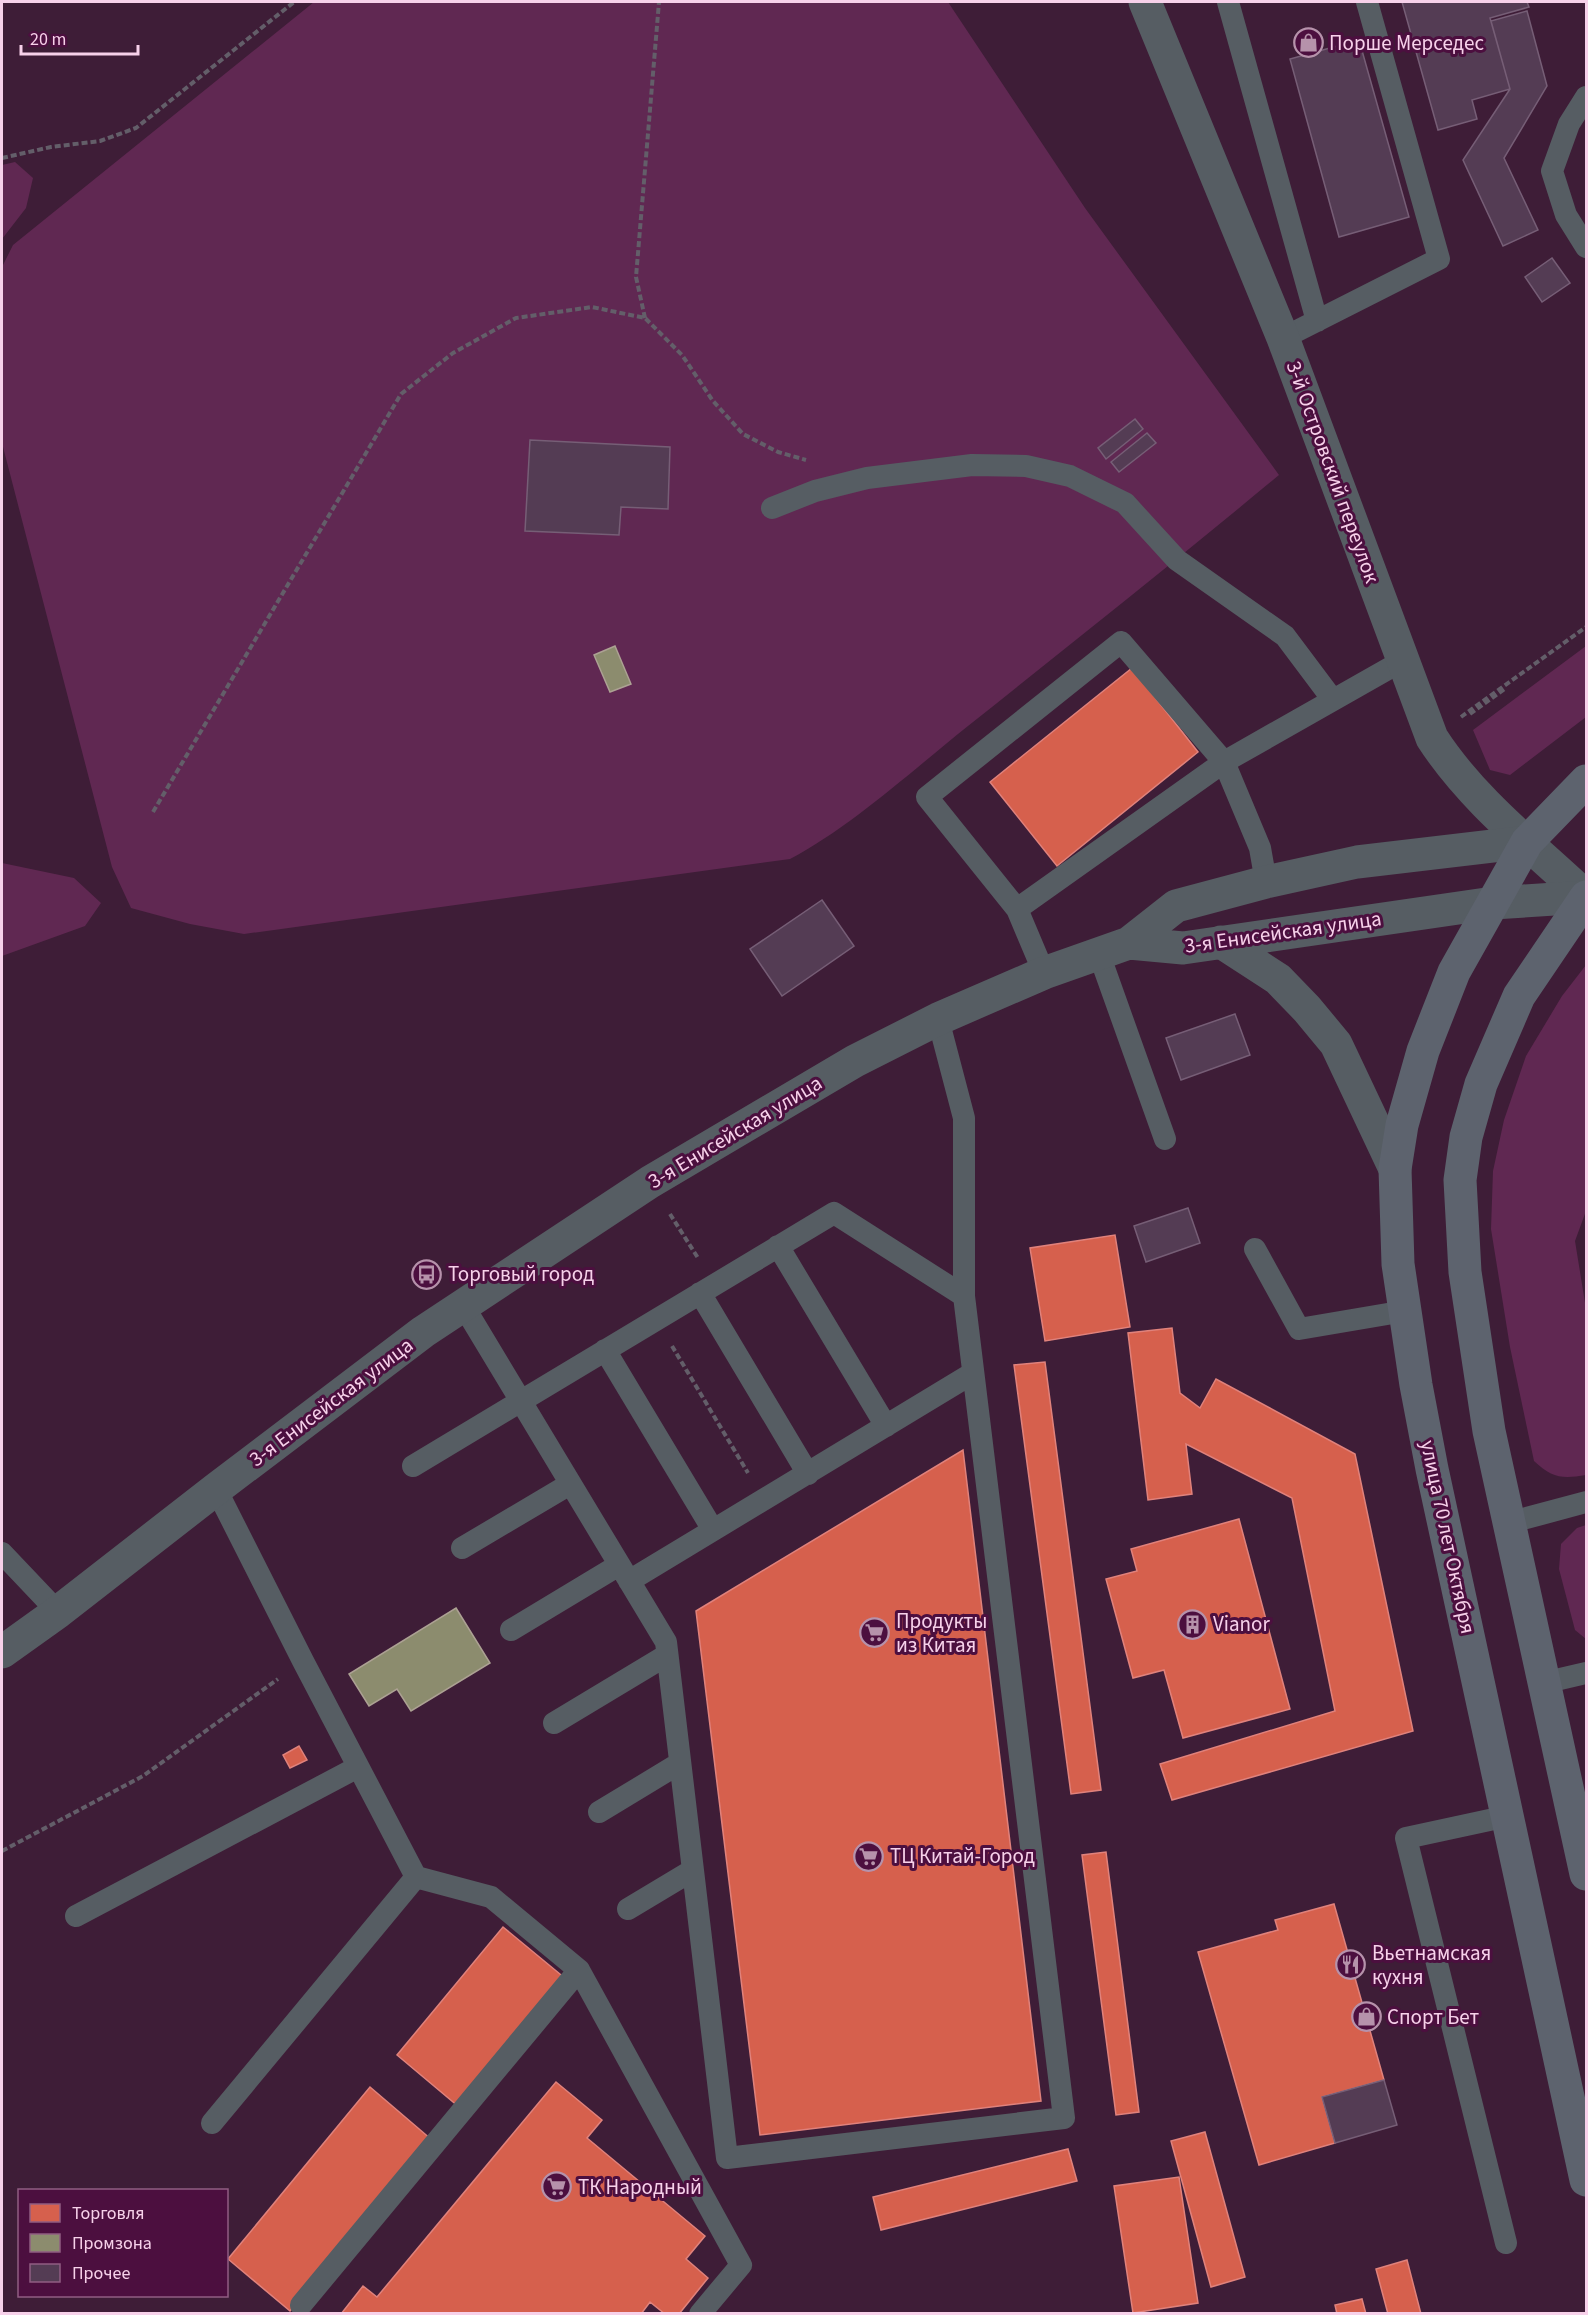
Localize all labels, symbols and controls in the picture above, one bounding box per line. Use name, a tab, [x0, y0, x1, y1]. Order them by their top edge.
scale bar	[21, 18, 138, 56]
text: 20 m	[30, 27, 66, 52]
shop icon: Порше Мерседес	[1292, 27, 1324, 59]
place label: Порше Мерседес	[1329, 28, 1484, 58]
street label: 3-й Островский переулок	[1279, 357, 1387, 588]
street label: 3-я Енисейская улица	[1183, 903, 1383, 961]
street label: 3-я Енисейская улица	[642, 1068, 828, 1196]
bus stop icon: Торговый город	[411, 1258, 443, 1290]
place label: Торговый город	[448, 1259, 594, 1289]
street label: 3-я Енисейская улица	[243, 1330, 419, 1474]
street label: улица 70 лет Октября	[1413, 1438, 1483, 1636]
place label: Продукты из Китая	[896, 1606, 987, 1660]
building icon: Vianor	[1176, 1608, 1208, 1640]
place label: Vianor	[1213, 1609, 1270, 1639]
supermarket icon: Продукты из Китая	[859, 1617, 891, 1649]
supermarket icon: ТЦ Китай-Город	[853, 1840, 885, 1872]
place label: ТЦ Китай-Город	[890, 1841, 1035, 1871]
place label: Вьетнамская кухня	[1372, 1938, 1491, 1992]
restaurant icon: Вьетнамская кухня	[1335, 1949, 1367, 1981]
shop icon: Спорт Бет	[1350, 2001, 1382, 2033]
place label: Спорт Бет	[1387, 2002, 1480, 2032]
supermarket icon: ТК Народный	[541, 2171, 573, 2203]
place label: ТК Народный	[578, 2172, 702, 2202]
legend	[18, 2189, 228, 2297]
text: Торговля	[72, 2201, 145, 2226]
text: Промзона	[72, 2231, 152, 2256]
text: Прочее	[72, 2261, 130, 2286]

